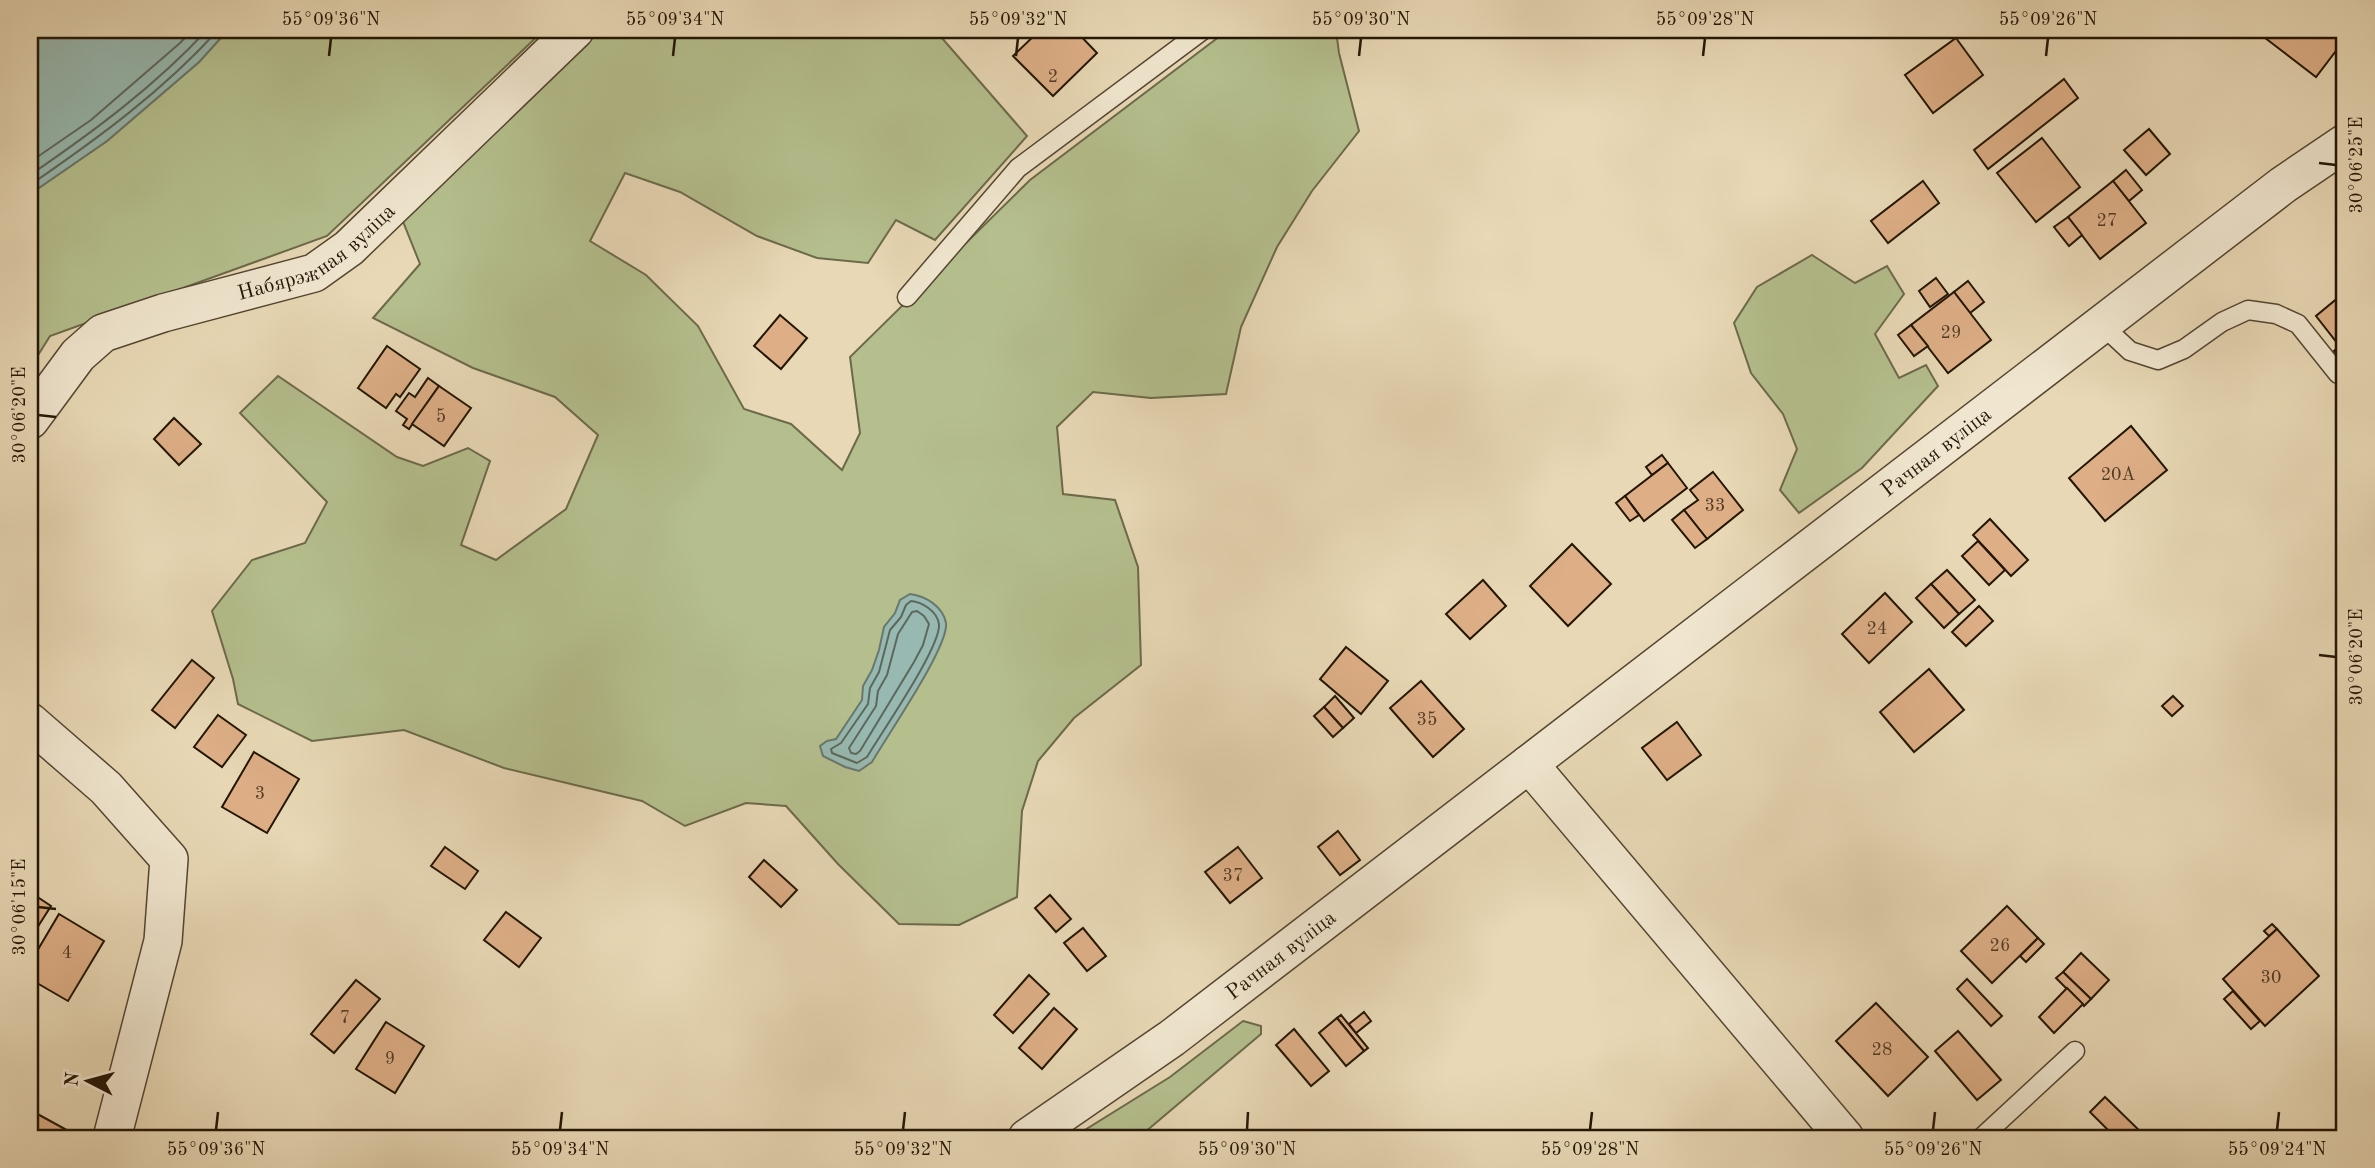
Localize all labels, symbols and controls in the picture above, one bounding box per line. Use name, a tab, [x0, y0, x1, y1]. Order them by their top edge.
text: 55°09'36"N	[282, 11, 380, 29]
text: 55°09'34"N	[626, 11, 724, 29]
text: 55°09'32"N	[969, 11, 1067, 29]
text: 55°09'30"N	[1312, 11, 1410, 29]
text: 55°09'28"N	[1656, 11, 1754, 29]
text: 55°09'26"N	[1999, 11, 2097, 29]
house number: 2	[1048, 68, 1058, 86]
text: 30°06'25"E	[2348, 117, 2366, 213]
street label: Набярэжная вуліца	[235, 201, 400, 305]
house number: 27	[2097, 212, 2117, 230]
house number: 29	[1941, 324, 1961, 342]
text: 30°06'20"E	[11, 367, 29, 463]
street label: Рачная вуліца	[1878, 404, 1995, 501]
house number: 5	[436, 408, 446, 426]
house number: 20А	[2101, 466, 2136, 484]
house number: 33	[1705, 497, 1725, 515]
text: 30°06'20"E	[2348, 609, 2366, 705]
house number: 24	[1867, 620, 1887, 638]
house number: 35	[1417, 711, 1437, 729]
house number: 3	[255, 785, 265, 803]
text: 30°06'15"E	[11, 859, 29, 955]
house number: 37	[1223, 867, 1243, 885]
street label: Рачная вуліца	[1223, 907, 1340, 1004]
house number: 26	[1990, 937, 2010, 955]
house number: 4	[62, 944, 72, 962]
house number: 30	[2261, 969, 2281, 987]
house number: 7	[340, 1009, 350, 1027]
house number: 28	[1872, 1041, 1892, 1059]
north arrow	[52, 1046, 122, 1116]
house number: 9	[385, 1050, 395, 1068]
text: N	[63, 1071, 84, 1088]
text: 55°09'36"N	[167, 1141, 265, 1159]
text: 55°09'34"N	[511, 1141, 609, 1159]
text: 55°09'32"N	[854, 1141, 952, 1159]
text: 55°09'30"N	[1198, 1141, 1296, 1159]
text: 55°09'28"N	[1541, 1141, 1639, 1159]
text: 55°09'26"N	[1884, 1141, 1982, 1159]
text: 55°09'24"N	[2228, 1141, 2326, 1159]

